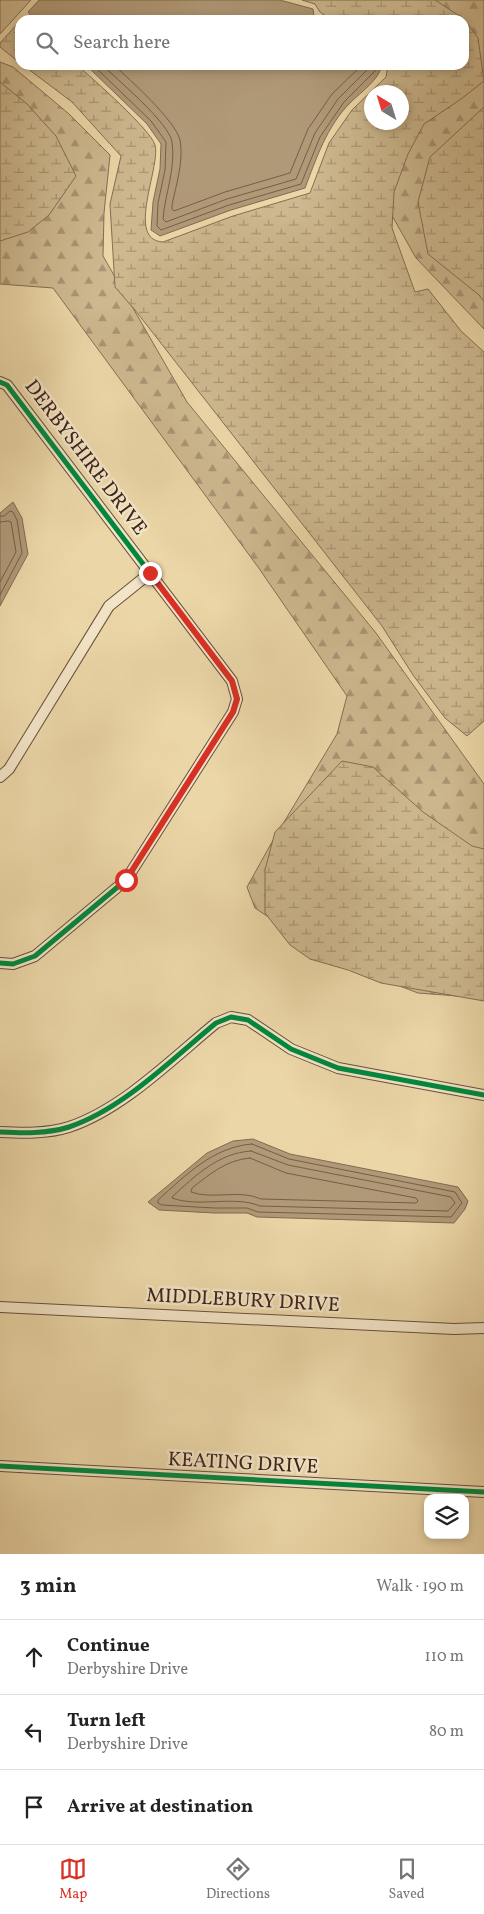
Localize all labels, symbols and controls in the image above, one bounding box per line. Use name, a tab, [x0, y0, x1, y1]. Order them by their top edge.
search box	[15, 15, 469, 70]
icon: search	[33, 29, 61, 57]
text: Search here	[73, 30, 170, 56]
north arrow	[364, 85, 409, 130]
street label: DERBYSHIRE DRIVE	[17, 374, 153, 542]
route end	[139, 562, 162, 585]
route start	[115, 869, 138, 892]
street label: MIDDLEBURY DRIVE	[145, 1282, 341, 1320]
street label: KEATING DRIVE	[167, 1446, 319, 1482]
map controls	[424, 1494, 469, 1539]
button: layers	[424, 1494, 469, 1539]
text: 3 min	[20, 1572, 76, 1601]
text: Walk · 190 m	[376, 1576, 464, 1598]
text: Continue	[67, 1633, 150, 1659]
icon: ahead	[20, 1643, 48, 1671]
text: 110 m	[425, 1646, 464, 1668]
text: Derbyshire Drive	[67, 1659, 188, 1681]
text: Turn left	[67, 1708, 146, 1734]
icon: left	[20, 1718, 48, 1746]
text: 80 m	[429, 1721, 464, 1743]
text: Derbyshire Drive	[67, 1734, 188, 1756]
icon: arrive	[20, 1793, 48, 1821]
text: Arrive at destination	[67, 1794, 253, 1820]
tab: Map	[59, 1855, 87, 1904]
tab: Directions	[206, 1855, 270, 1904]
tab: Saved	[389, 1855, 425, 1904]

